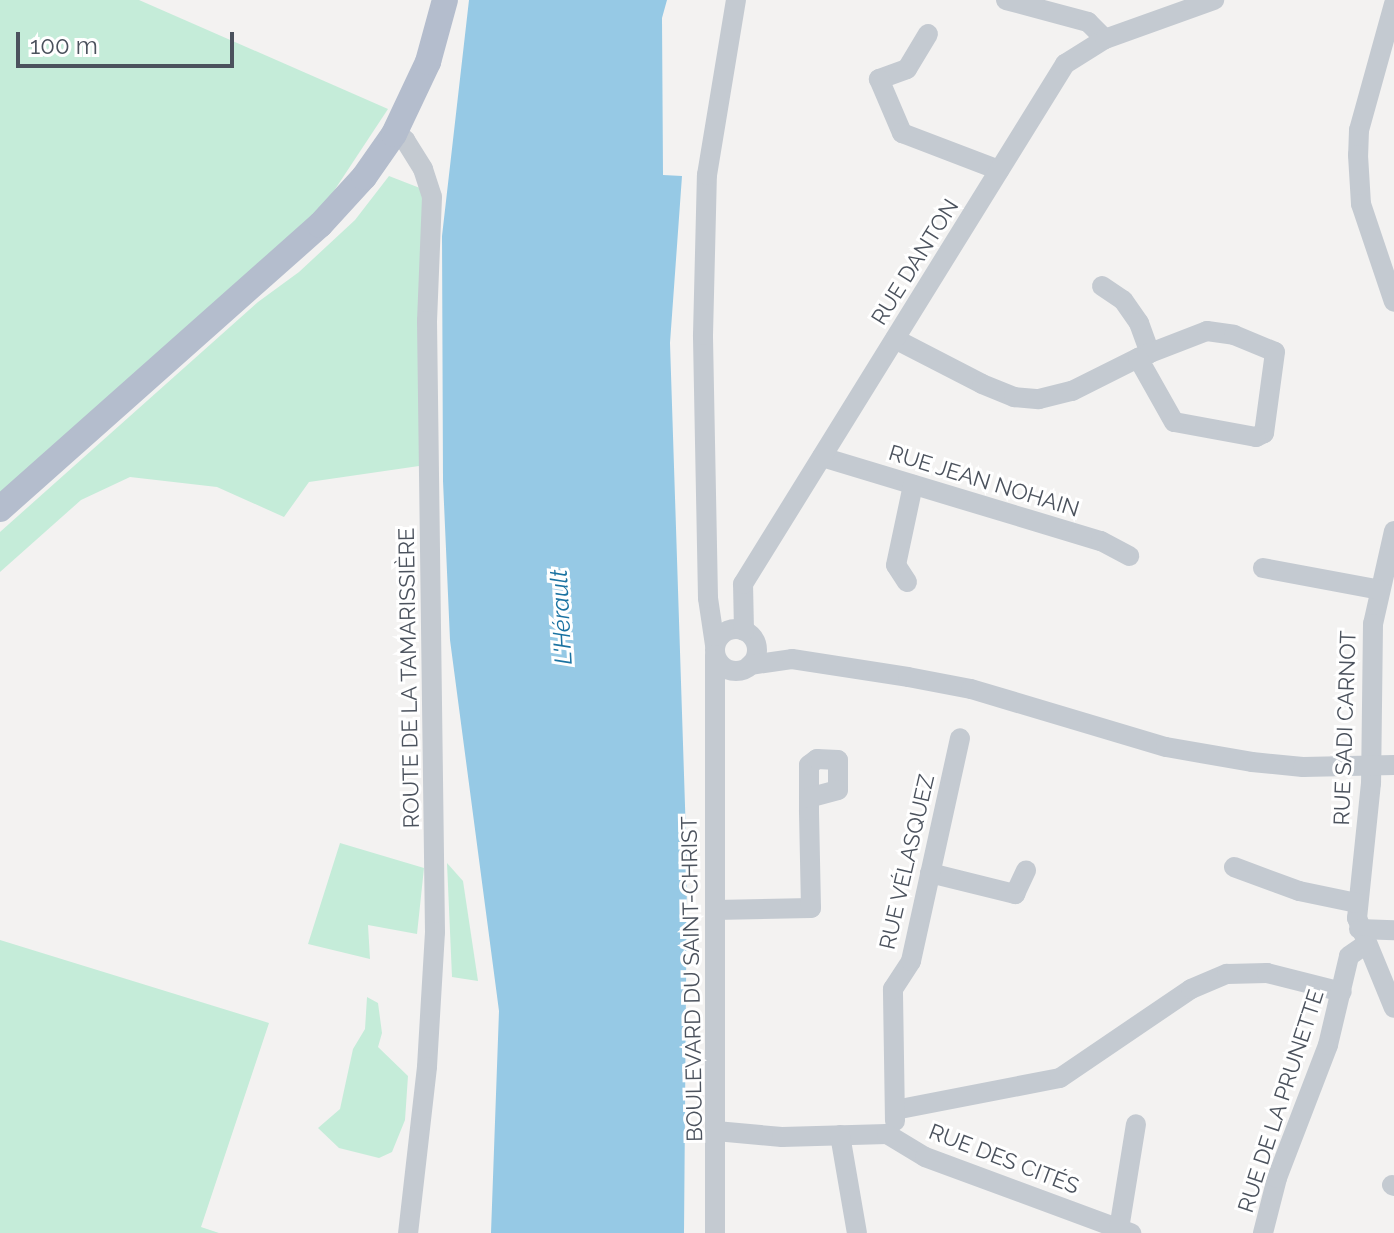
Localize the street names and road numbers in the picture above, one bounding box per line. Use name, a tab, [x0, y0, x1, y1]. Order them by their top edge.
street label: RUE DANTON	[866, 194, 964, 330]
street label: RUE JEAN NOHAIN	[885, 439, 1083, 523]
street label: ROUTE DE LA TAMARISSIÈRE	[393, 527, 425, 829]
street label: RUE SADI CARNOT	[1328, 630, 1362, 826]
street label: RUE VÉLASQUEZ	[874, 772, 940, 952]
street label: BOULEVARD DU SAINT-CHRIST	[676, 816, 708, 1142]
street label: RUE DE LA PRUNETTE	[1232, 986, 1330, 1216]
street label: RUE DES CITÉS	[925, 1118, 1083, 1200]

